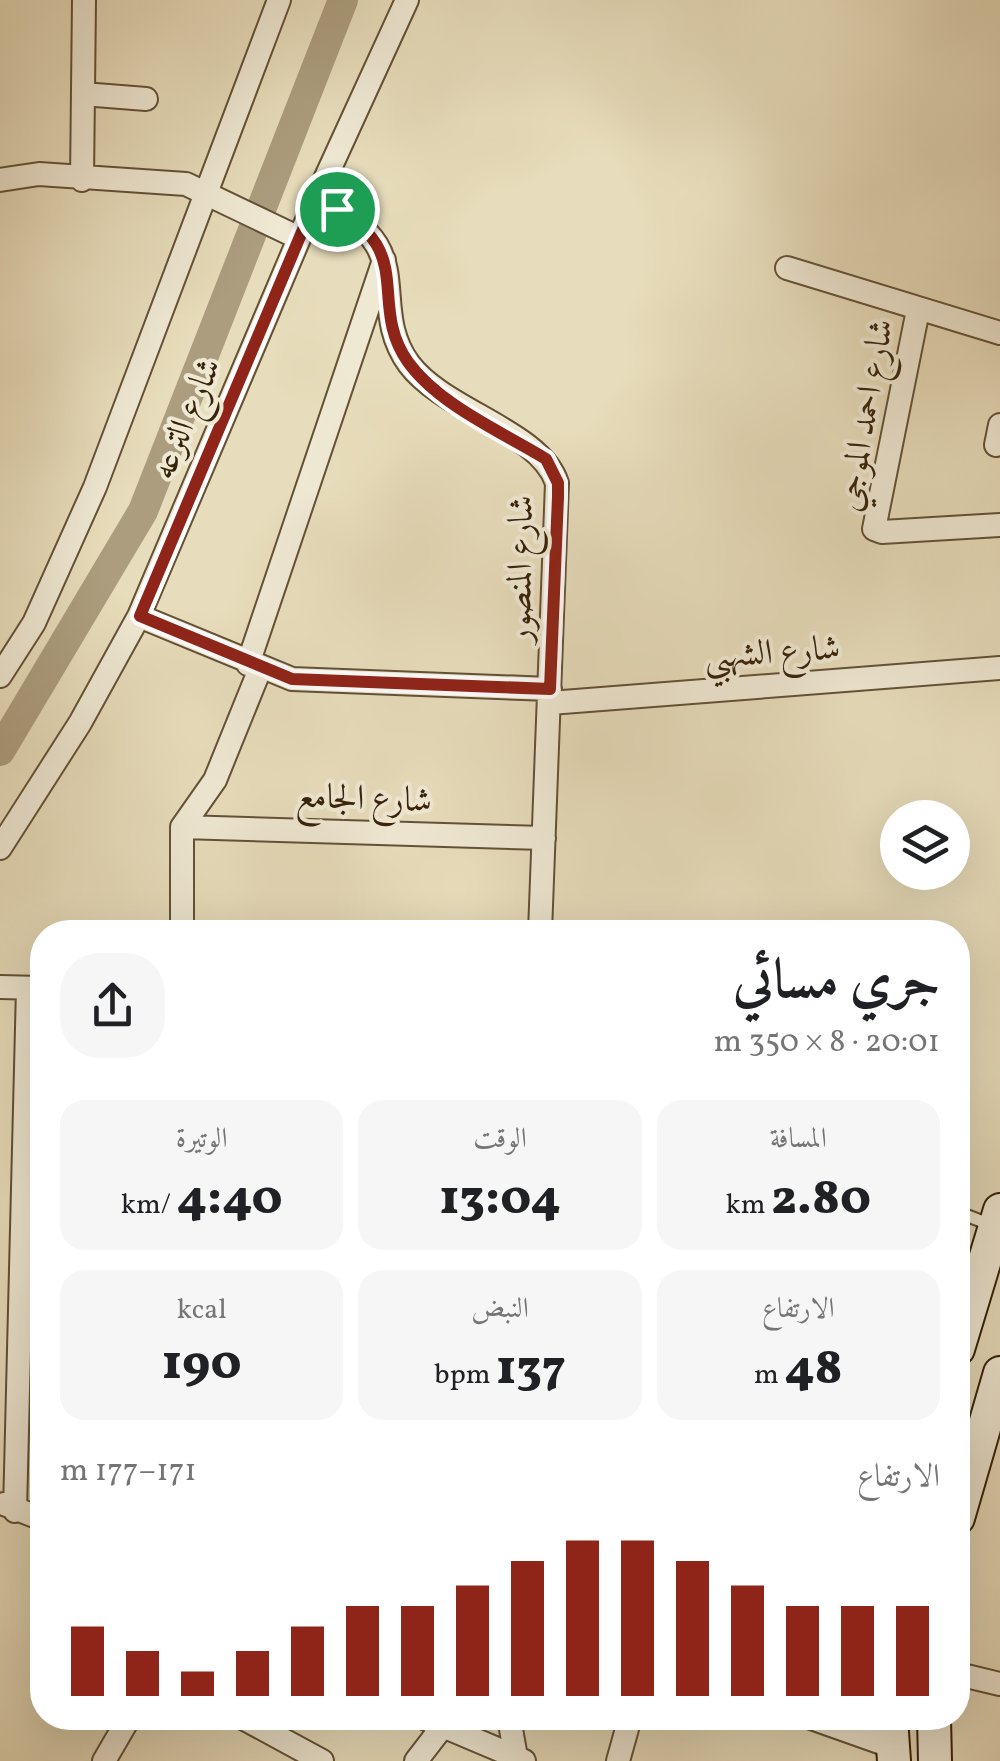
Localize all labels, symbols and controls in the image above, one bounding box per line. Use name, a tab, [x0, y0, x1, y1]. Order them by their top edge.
pin	[295, 167, 380, 252]
icon: arrive	[310, 182, 365, 237]
street label: شارع احمد الموجي	[826, 315, 909, 516]
street label: شارع الترعه	[141, 351, 237, 488]
street label: شارع المنصور	[497, 495, 549, 646]
street label: شارع الشهبي	[703, 625, 842, 689]
street label: شارع الجامع	[295, 774, 433, 830]
map controls	[880, 800, 970, 890]
button: layers	[880, 800, 970, 890]
text: جري مسائي	[733, 945, 940, 1021]
button: share	[60, 953, 165, 1058]
text: 20:01 · 8 × 350 m	[714, 1021, 940, 1065]
text: الوتيرة	[176, 1120, 228, 1159]
text: الوقت	[473, 1120, 527, 1159]
text: المسافة	[770, 1120, 827, 1159]
text: 4:40	[177, 1165, 283, 1235]
text: 13:04	[439, 1165, 561, 1235]
text: 2.80	[771, 1165, 871, 1235]
text: /km	[121, 1186, 177, 1225]
text: km	[726, 1186, 771, 1225]
text: النبض	[471, 1290, 529, 1329]
text: الارتفاع	[762, 1290, 835, 1329]
text: kcal	[177, 1291, 227, 1330]
text: 190	[162, 1330, 242, 1400]
text: 137	[496, 1335, 566, 1405]
text: 48	[784, 1335, 843, 1405]
text: bpm	[434, 1356, 496, 1395]
text: m	[754, 1356, 784, 1395]
text: 171–177 m	[60, 1450, 197, 1494]
text: الارتفاع	[857, 1456, 940, 1500]

